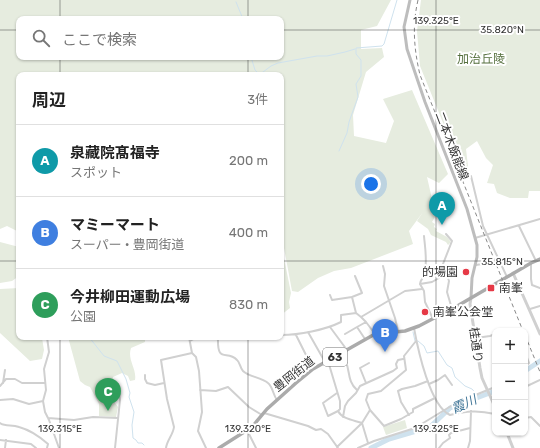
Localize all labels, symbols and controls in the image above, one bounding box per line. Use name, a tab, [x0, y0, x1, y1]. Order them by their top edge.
text: 139.325°E	[413, 15, 459, 27]
search box	[16, 16, 284, 60]
text: 35.820°N	[480, 24, 524, 36]
icon: search	[30, 27, 52, 49]
text: ここで検索	[62, 31, 137, 49]
park label: 加治丘陵	[457, 52, 505, 66]
text: 周辺	[32, 90, 66, 110]
text: 3件	[247, 92, 268, 107]
street label: 二本木飯能線	[433, 110, 471, 182]
text: 泉藏院髙福寺	[70, 144, 160, 162]
text: A	[40, 153, 50, 168]
text: 200 m	[229, 153, 268, 168]
text: スポット	[70, 165, 122, 180]
your location	[361, 174, 381, 194]
pin: A	[429, 192, 455, 225]
text: マミーマート	[70, 216, 160, 234]
text: B	[40, 225, 50, 240]
text: 400 m	[229, 225, 268, 240]
text: スーパー · 豊岡街道	[70, 237, 185, 252]
text: 35.815°N	[481, 256, 523, 268]
place label: 的場園	[422, 265, 458, 279]
marker: 的場園	[461, 267, 471, 277]
place label: 南峯	[499, 281, 523, 295]
marker: 南峯	[486, 283, 496, 293]
text: 今井柳田運動広場	[70, 288, 190, 306]
text: C	[40, 297, 50, 312]
text: 830 m	[229, 297, 268, 312]
place label: 南峯公会堂	[433, 305, 493, 319]
marker: 南峯公会堂	[420, 307, 430, 317]
text: 公園	[70, 309, 96, 324]
pin: B	[372, 319, 398, 352]
street label: 桂通り	[467, 326, 485, 364]
map controls	[492, 328, 528, 436]
button: +	[492, 328, 528, 364]
road number: 63	[323, 348, 347, 366]
street label: 豊岡街道	[271, 354, 317, 394]
button: −	[492, 364, 528, 400]
pin: C	[95, 378, 121, 411]
water label: 霞川	[449, 391, 481, 416]
button: layers	[492, 400, 528, 436]
text: 139.315°E	[38, 423, 82, 435]
text: 139.320°E	[225, 423, 271, 435]
text: 139.325°E	[413, 423, 459, 435]

